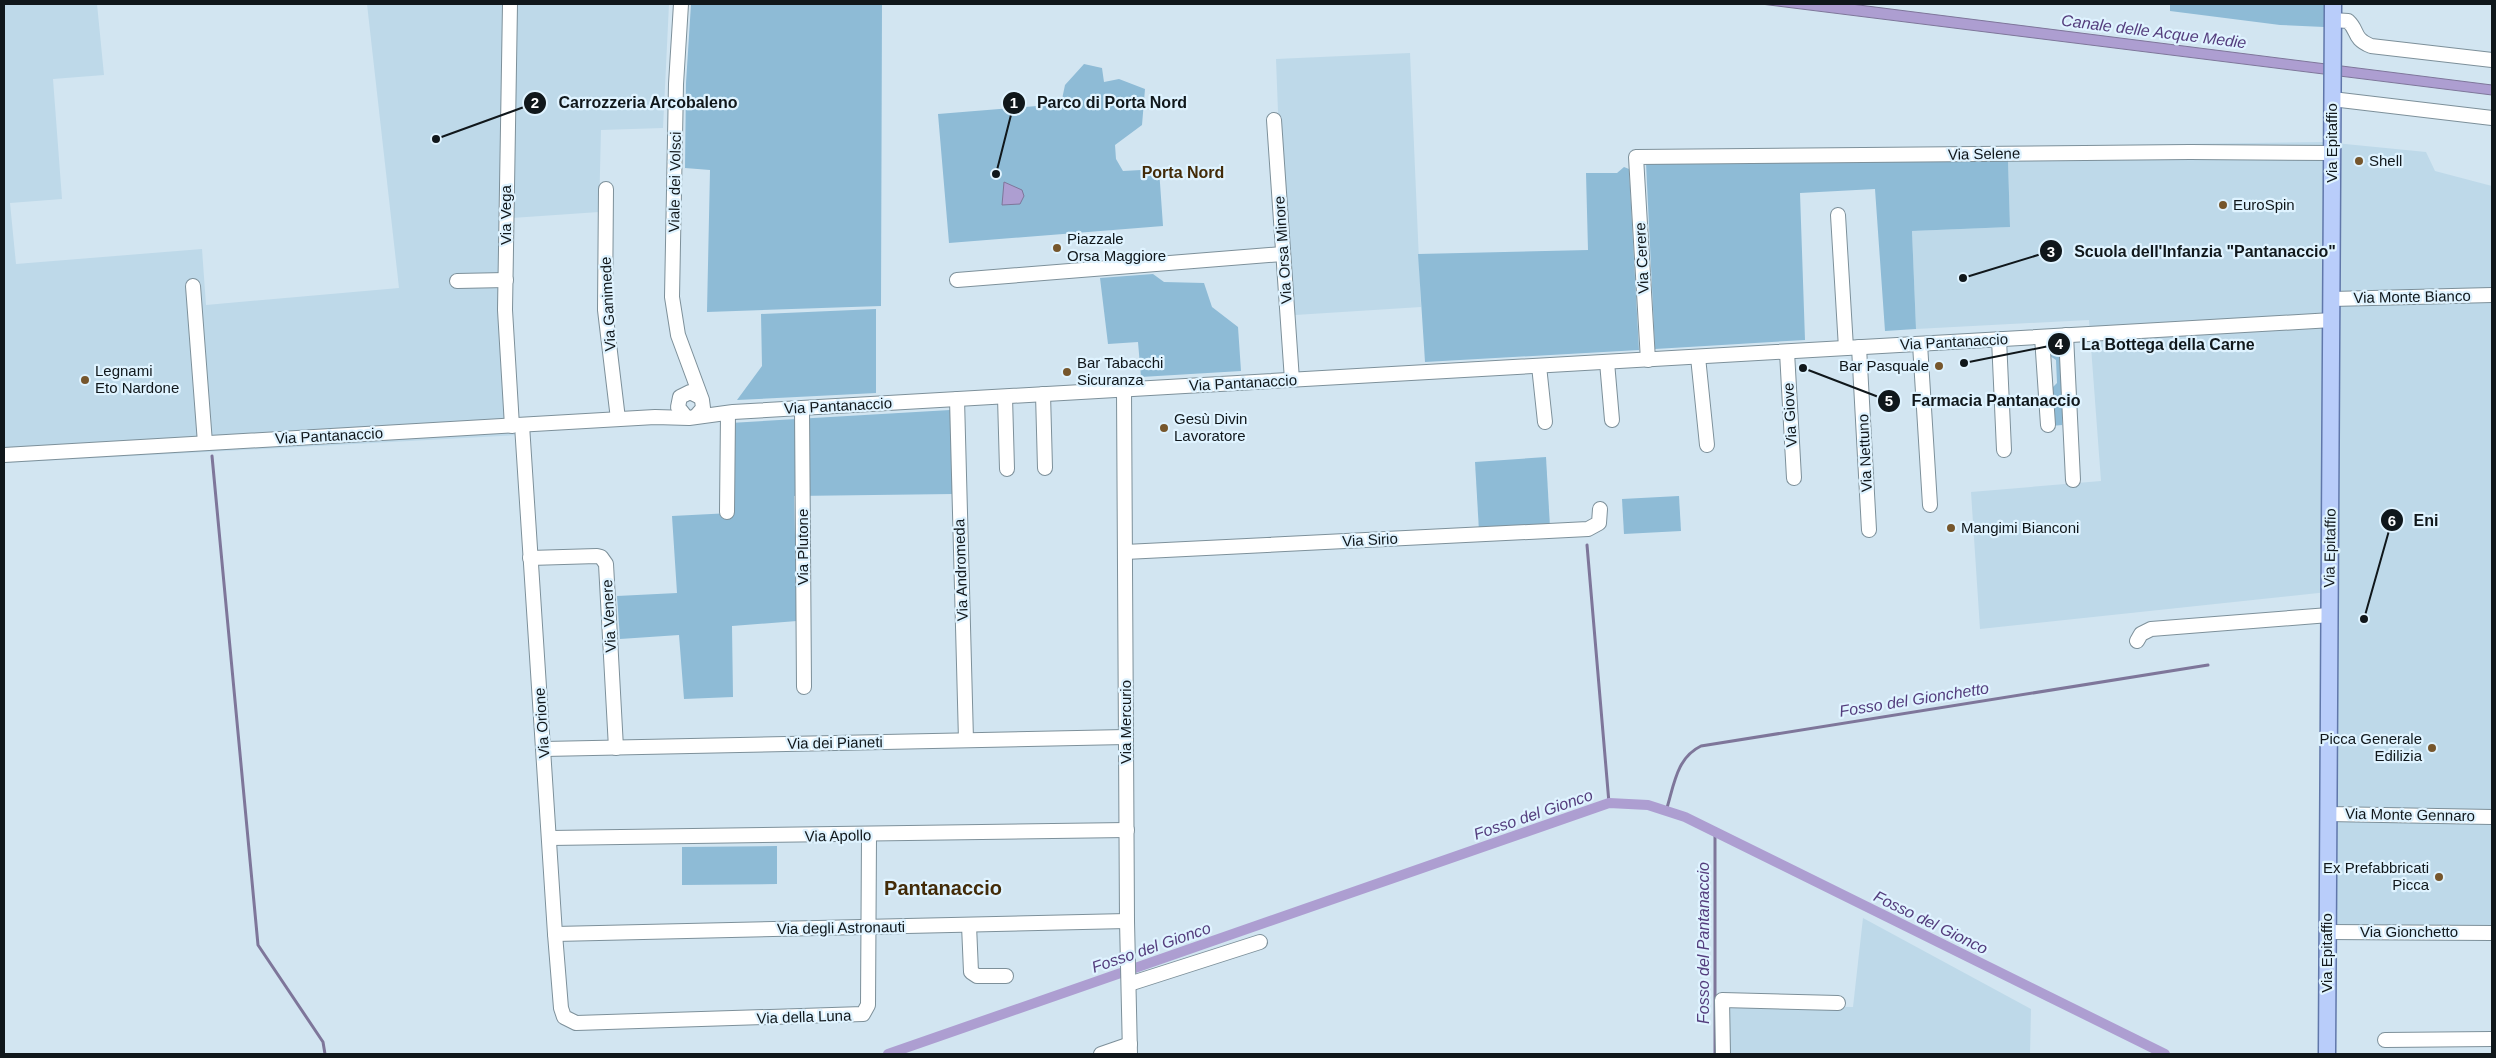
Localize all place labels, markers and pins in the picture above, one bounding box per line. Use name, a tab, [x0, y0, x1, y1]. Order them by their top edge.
callout: Carrozzeria Arcobaleno	[523, 87, 747, 118]
callout: Parco di Porta Nord	[1002, 87, 1197, 118]
place label: Shell	[2369, 152, 2402, 169]
marker: Shell	[2353, 155, 2365, 167]
place label: EuroSpin	[2233, 196, 2295, 213]
marker: EuroSpin	[2217, 199, 2229, 211]
place label: Piazzale Orsa Maggiore	[1067, 230, 1166, 264]
callout: Scuola dell'Infanzia "Pantanaccio"	[2039, 236, 2346, 267]
marker: Piazzale Orsa Maggiore	[1051, 242, 1063, 254]
callout: La Bottega della Carne	[2046, 328, 2265, 359]
place label: Bar Tabacchi Sicuranza	[1077, 354, 1163, 388]
place label: Bar Pasquale	[1839, 357, 1929, 374]
marker: Bar Pasquale	[1933, 360, 1945, 372]
place label: Legnami Eto Nardone	[95, 362, 179, 396]
marker: Bar Tabacchi Sicuranza	[1061, 366, 1073, 378]
marker: Legnami Eto Nardone	[79, 374, 91, 386]
callout: Farmacia Pantanaccio	[1876, 385, 2090, 416]
place label: Gesù Divin Lavoratore	[1174, 410, 1247, 444]
marker: Gesù Divin Lavoratore	[1158, 422, 1170, 434]
callout: Eni	[2379, 505, 2449, 536]
place label: Mangimi Bianconi	[1961, 519, 2079, 536]
marker: Mangimi Bianconi	[1945, 522, 1957, 534]
place label: Picca Generale Edilizia	[2319, 730, 2423, 764]
marker: Picca Generale Edilizia	[2426, 742, 2438, 754]
place label: Ex Prefabbricati Picca	[2323, 859, 2430, 893]
marker: Ex Prefabbricati Picca	[2433, 871, 2445, 883]

